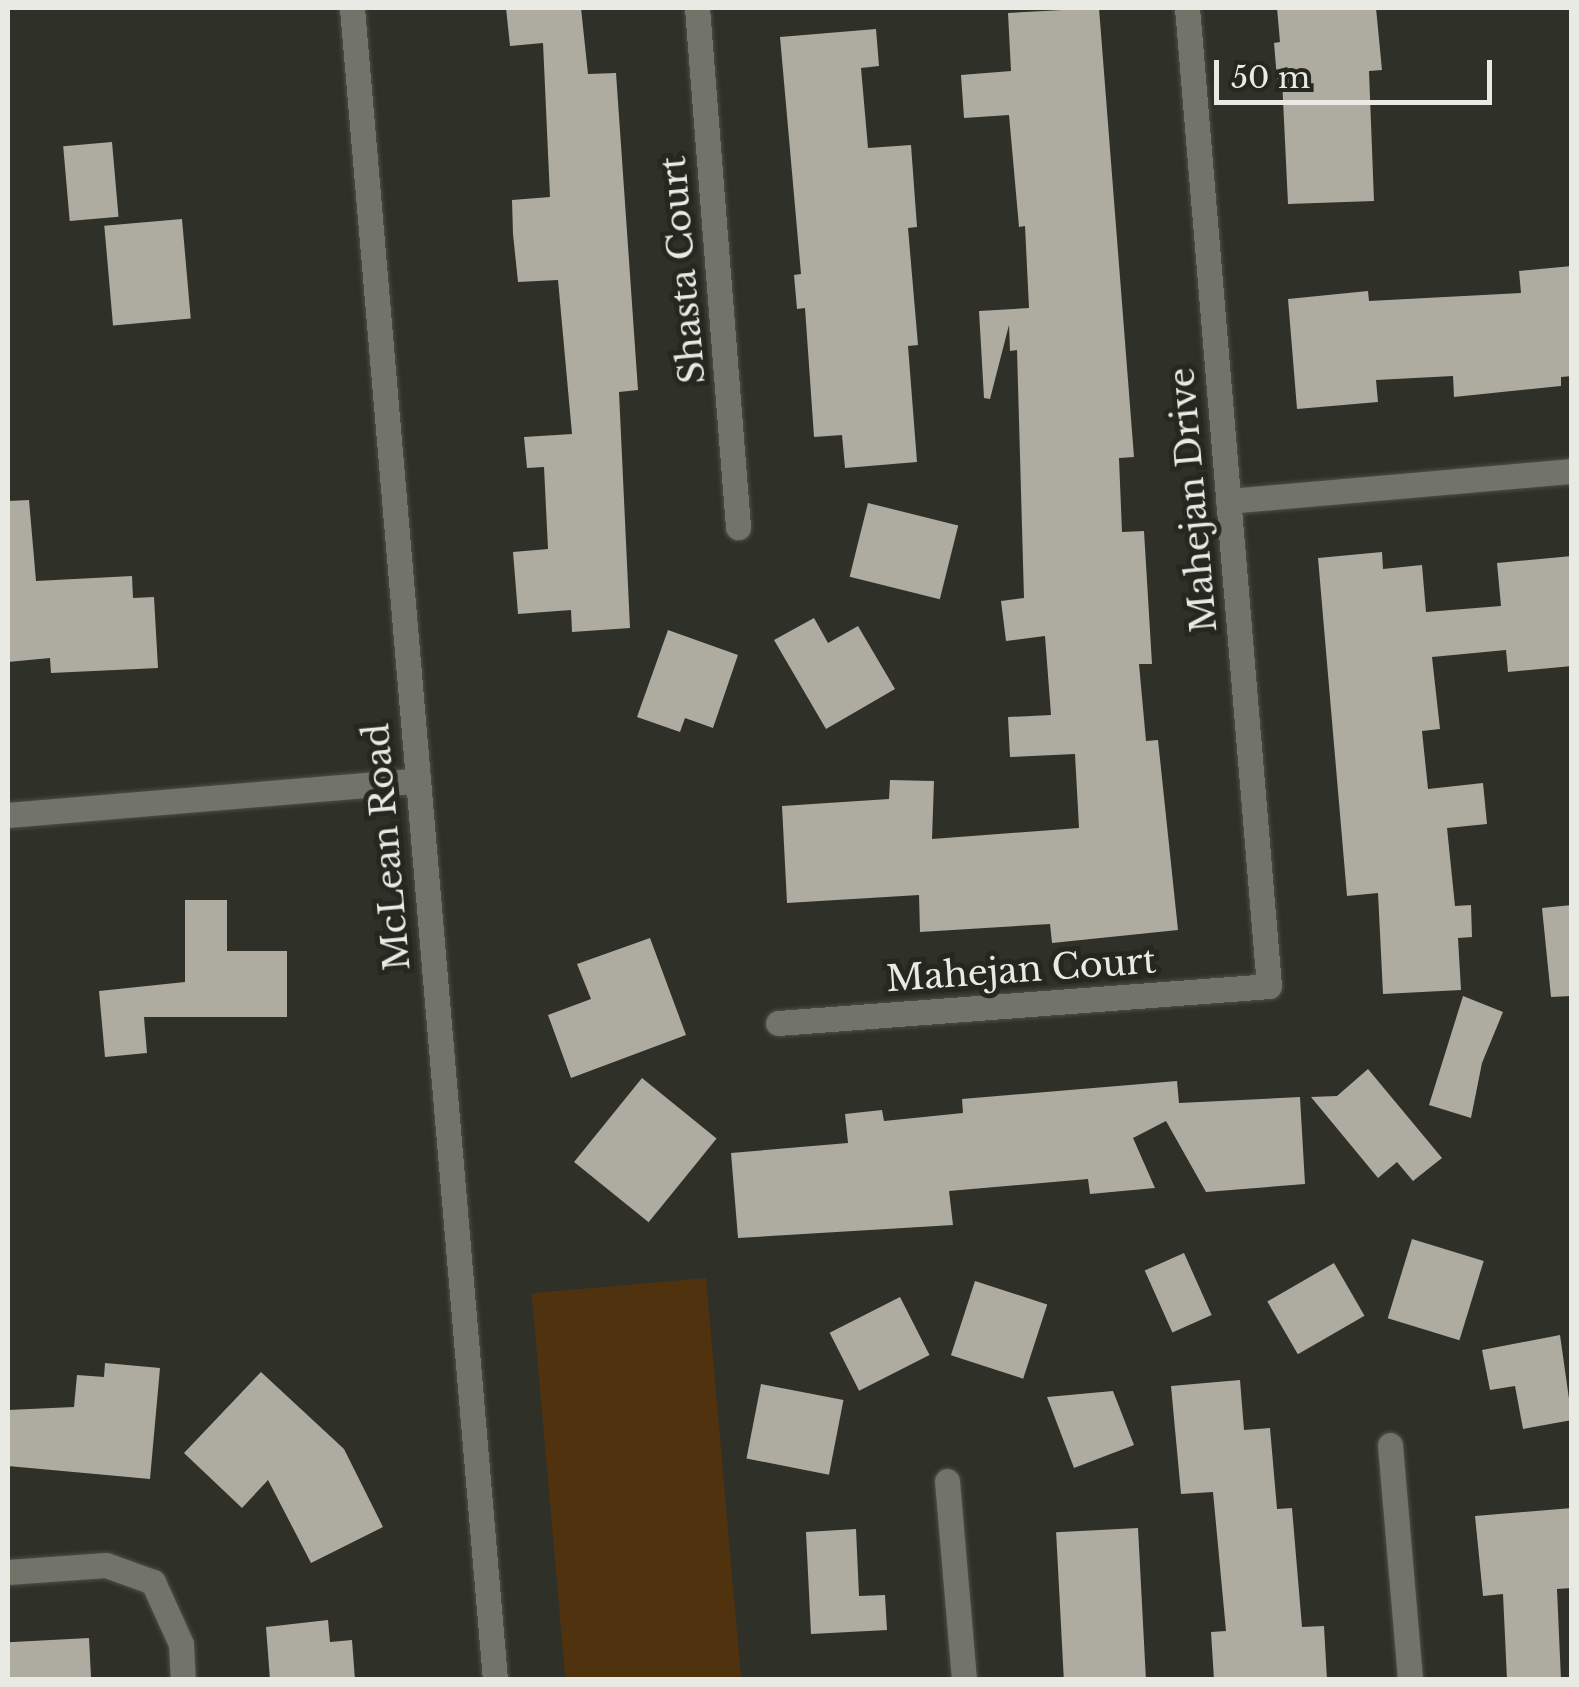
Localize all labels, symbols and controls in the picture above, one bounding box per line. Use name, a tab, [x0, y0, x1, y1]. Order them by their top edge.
scale bar	[1219, 40, 1496, 102]
text: 50 m	[1231, 59, 1310, 96]
street label: Shasta Court	[652, 154, 714, 386]
street label: Mahejan Drive	[1160, 366, 1226, 634]
street label: McLean Road	[355, 722, 419, 972]
street label: Mahejan Court	[885, 940, 1157, 1000]

